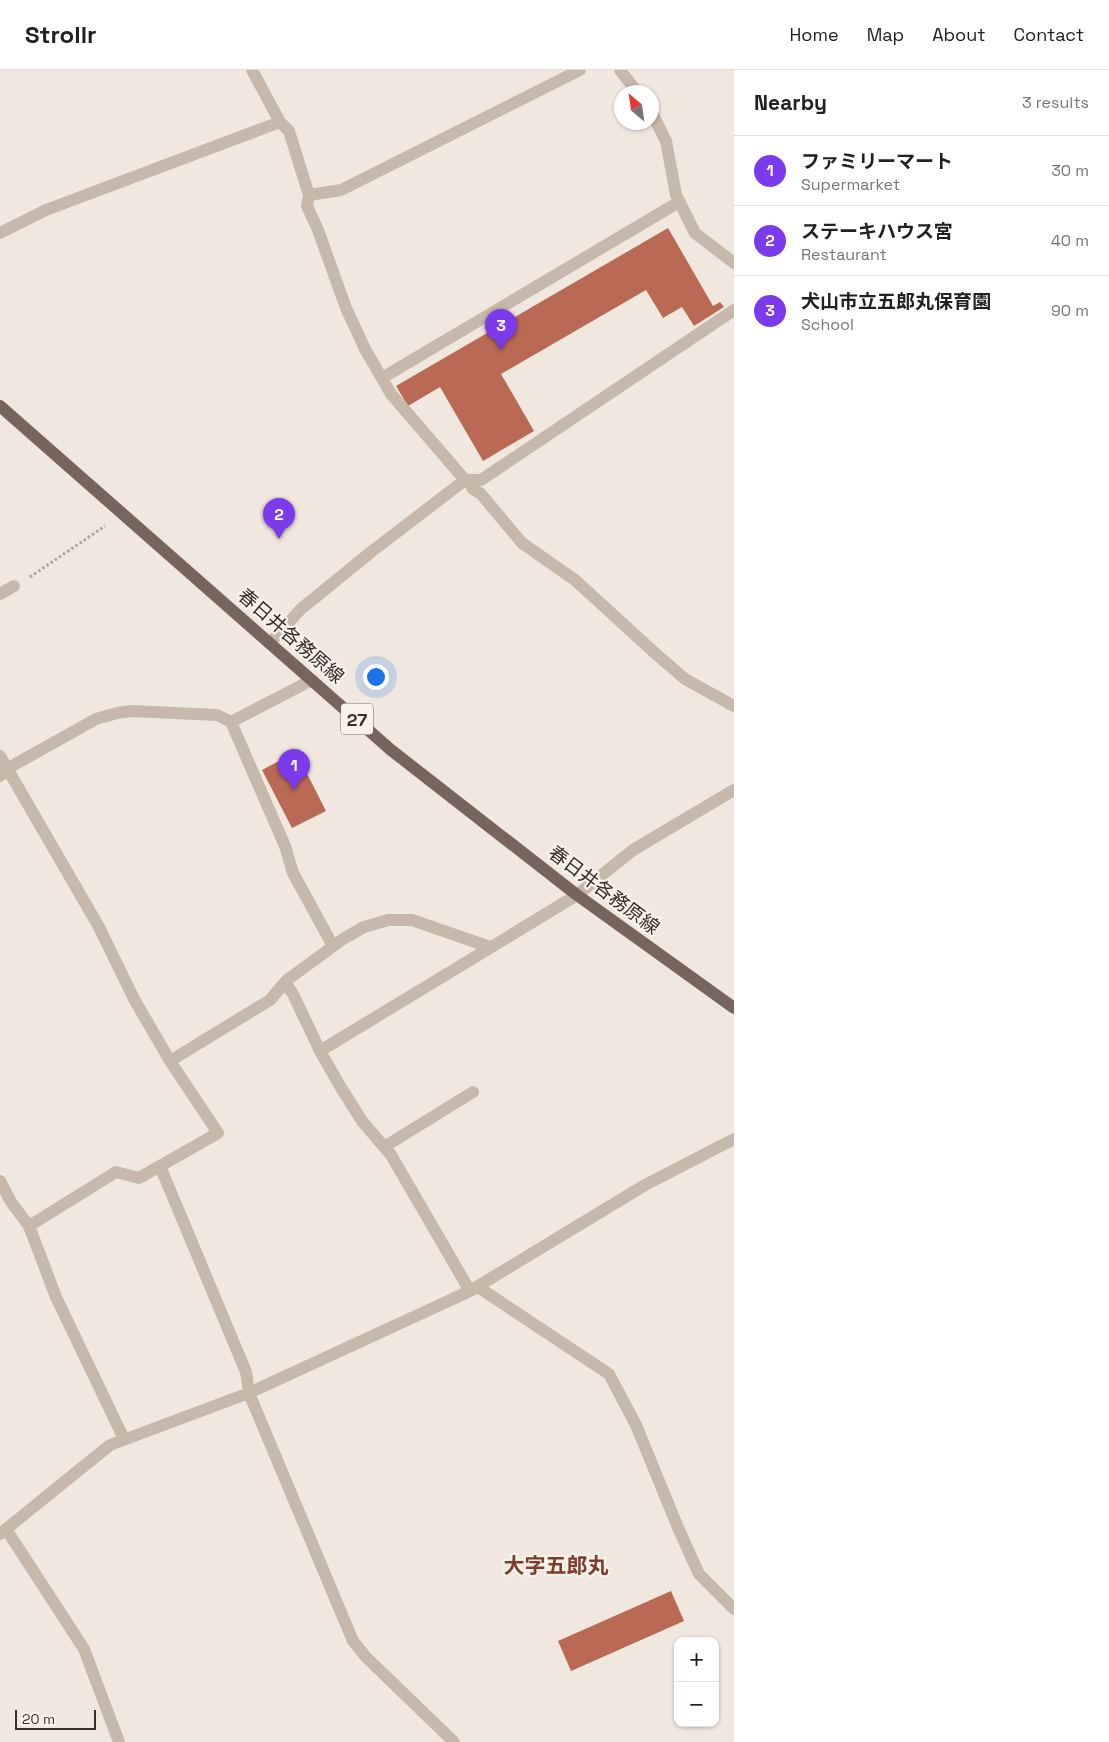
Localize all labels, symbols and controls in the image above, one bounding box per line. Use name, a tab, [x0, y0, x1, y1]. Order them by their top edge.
text: Strollr	[25, 19, 97, 50]
text: Home	[790, 23, 839, 46]
text: Map	[867, 23, 904, 46]
text: About	[932, 23, 986, 46]
text: Contact	[1014, 23, 1084, 46]
north arrow	[614, 85, 659, 130]
text: Nearby	[754, 89, 827, 116]
text: 3 results	[1022, 92, 1089, 113]
text: ファミリーマート	[801, 149, 953, 174]
text: 1	[766, 160, 774, 181]
text: 30 m	[1051, 160, 1089, 181]
text: Supermarket	[801, 174, 900, 195]
text: ステーキハウス宮	[801, 219, 953, 244]
text: 2	[765, 230, 775, 251]
text: 40 m	[1051, 230, 1089, 251]
text: Restaurant	[801, 244, 887, 265]
text: 犬山市立五郎丸保育園	[801, 289, 991, 314]
text: 3	[765, 300, 775, 321]
text: 90 m	[1051, 300, 1089, 321]
pin: 3	[485, 309, 517, 350]
text: School	[801, 314, 854, 335]
pin: 2	[263, 498, 295, 539]
street label: 春日井各務原線	[233, 583, 349, 689]
your location	[363, 664, 389, 690]
road number: 27	[341, 704, 373, 734]
pin: 1	[278, 749, 310, 790]
street label: 春日井各務原線	[543, 840, 665, 940]
district label: 大字五郎丸	[504, 1552, 609, 1579]
map controls	[674, 1637, 719, 1727]
button: +	[674, 1637, 719, 1682]
button: −	[674, 1682, 719, 1727]
scale bar	[15, 1707, 96, 1730]
text: 20 m	[22, 1710, 55, 1728]

